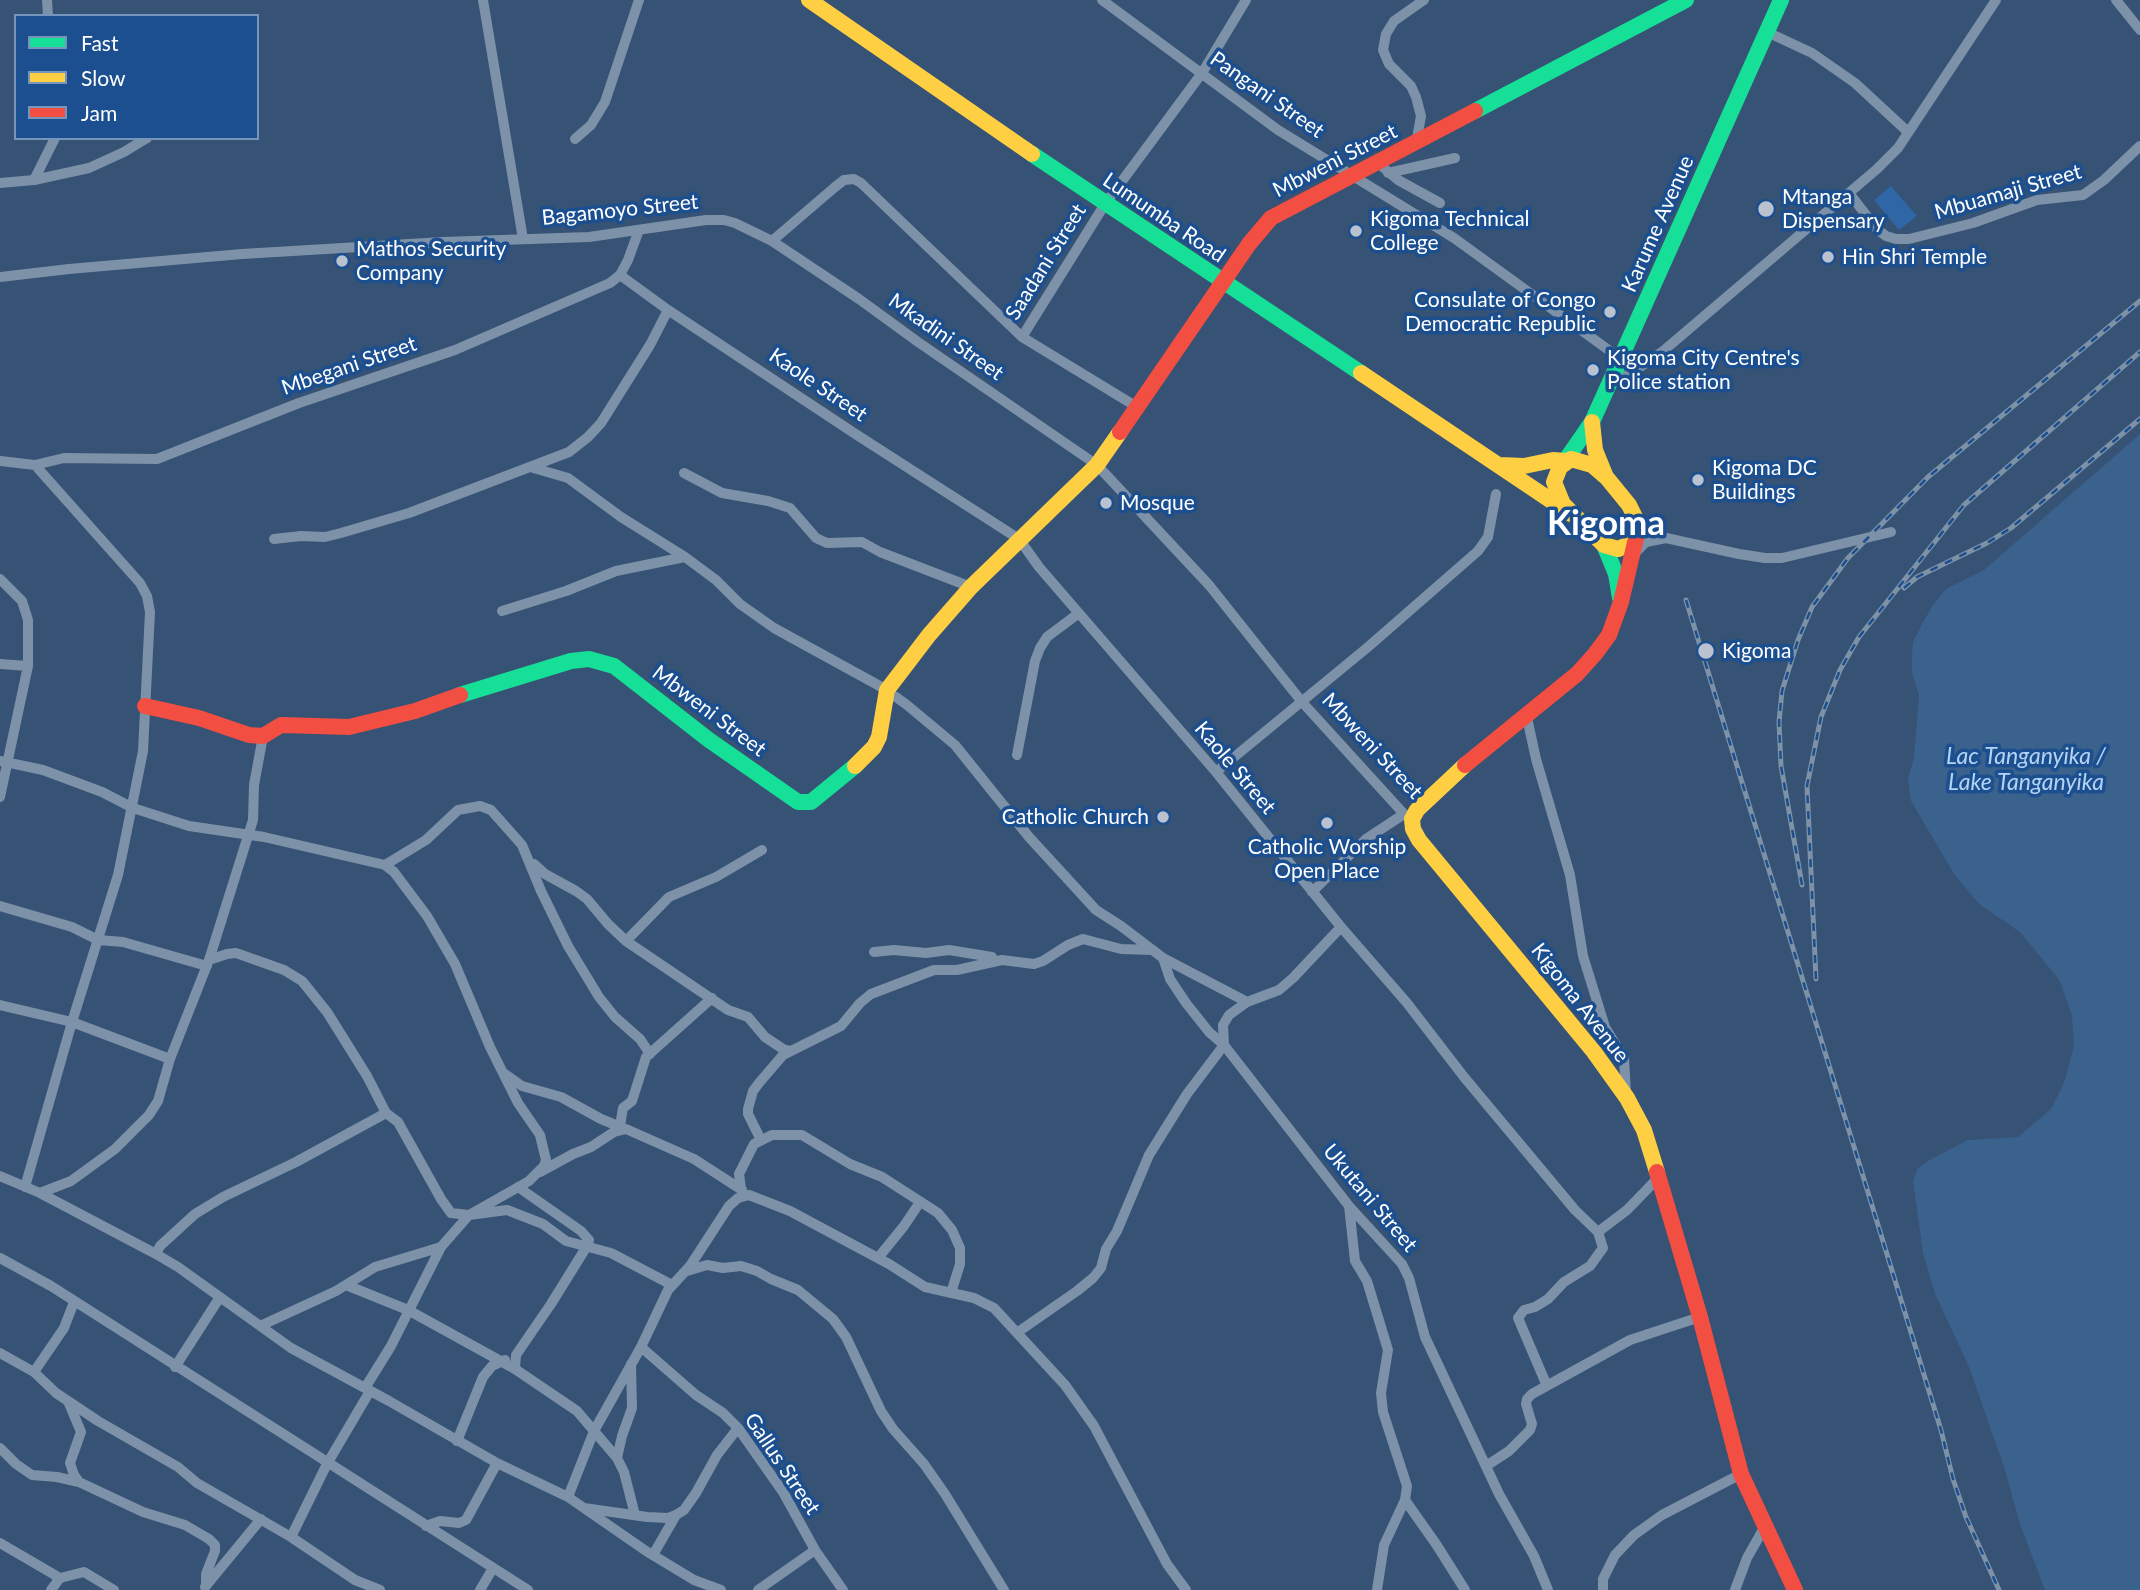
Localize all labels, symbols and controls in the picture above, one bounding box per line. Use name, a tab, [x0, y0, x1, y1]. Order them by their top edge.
legend	[14, 14, 259, 140]
text: Fast	[81, 30, 118, 55]
street label: Pangani Street	[1205, 46, 1329, 144]
text: Slow	[81, 65, 125, 90]
text: Jam	[81, 100, 117, 125]
street label: Mbweni Street	[1269, 119, 1401, 203]
street label: Karume Avenue	[1617, 152, 1699, 296]
street label: Mbuamaji Street	[1932, 159, 2084, 225]
street label: Lumumba Road	[1098, 168, 1230, 268]
place label: Mtanga Dispensary	[1782, 184, 1884, 234]
street label: Bagamoyo Street	[541, 189, 699, 231]
street label: Saadani Street	[1000, 199, 1092, 325]
marker: Mtanga Dispensary	[1756, 199, 1776, 219]
place label: Kigoma Technical College	[1370, 206, 1530, 256]
marker: Kigoma Technical College	[1348, 223, 1364, 239]
place label: Mathos Security Company	[356, 236, 506, 286]
place label: Hin Shri Temple	[1842, 244, 1987, 270]
marker: Hin Shri Temple	[1820, 249, 1836, 265]
marker: Mathos Security Company	[334, 253, 350, 269]
place label: Consulate of Congo Democratic Republic	[1405, 287, 1596, 337]
street label: Mkadini Street	[884, 288, 1008, 386]
marker: Consulate of Congo Democratic Republic	[1602, 304, 1618, 320]
street label: Mbegani Street	[278, 331, 420, 401]
street label: Kaole Street	[764, 343, 872, 427]
place label: Kigoma City Centre's Police station	[1607, 345, 1800, 395]
marker: Kigoma City Centre's Police station	[1585, 362, 1601, 378]
place label: Kigoma DC Buildings	[1712, 455, 1817, 505]
marker: Kigoma DC Buildings	[1690, 472, 1706, 488]
place label: Mosque	[1120, 490, 1195, 516]
marker: Mosque	[1098, 495, 1114, 511]
district label: Kigoma	[1547, 503, 1665, 545]
place label: Kigoma	[1722, 638, 1791, 664]
marker: Kigoma	[1696, 641, 1716, 661]
street label: Mbweni Street	[647, 660, 771, 762]
street label: Mbweni Street	[1316, 688, 1428, 804]
street label: Kaole Street	[1189, 717, 1281, 819]
water label: Lac Tanganyika / Lake Tanganyika	[1946, 743, 2106, 797]
place label: Catholic Church	[1002, 804, 1149, 830]
marker: Catholic Church	[1155, 809, 1171, 825]
marker: Catholic Worship Open Place	[1319, 815, 1335, 831]
place label: Catholic Worship Open Place	[1248, 834, 1406, 884]
street label: Kigoma Avenue	[1526, 938, 1634, 1068]
street label: Ukutani Street	[1318, 1139, 1422, 1257]
street label: Gallus Street	[739, 1408, 825, 1520]

